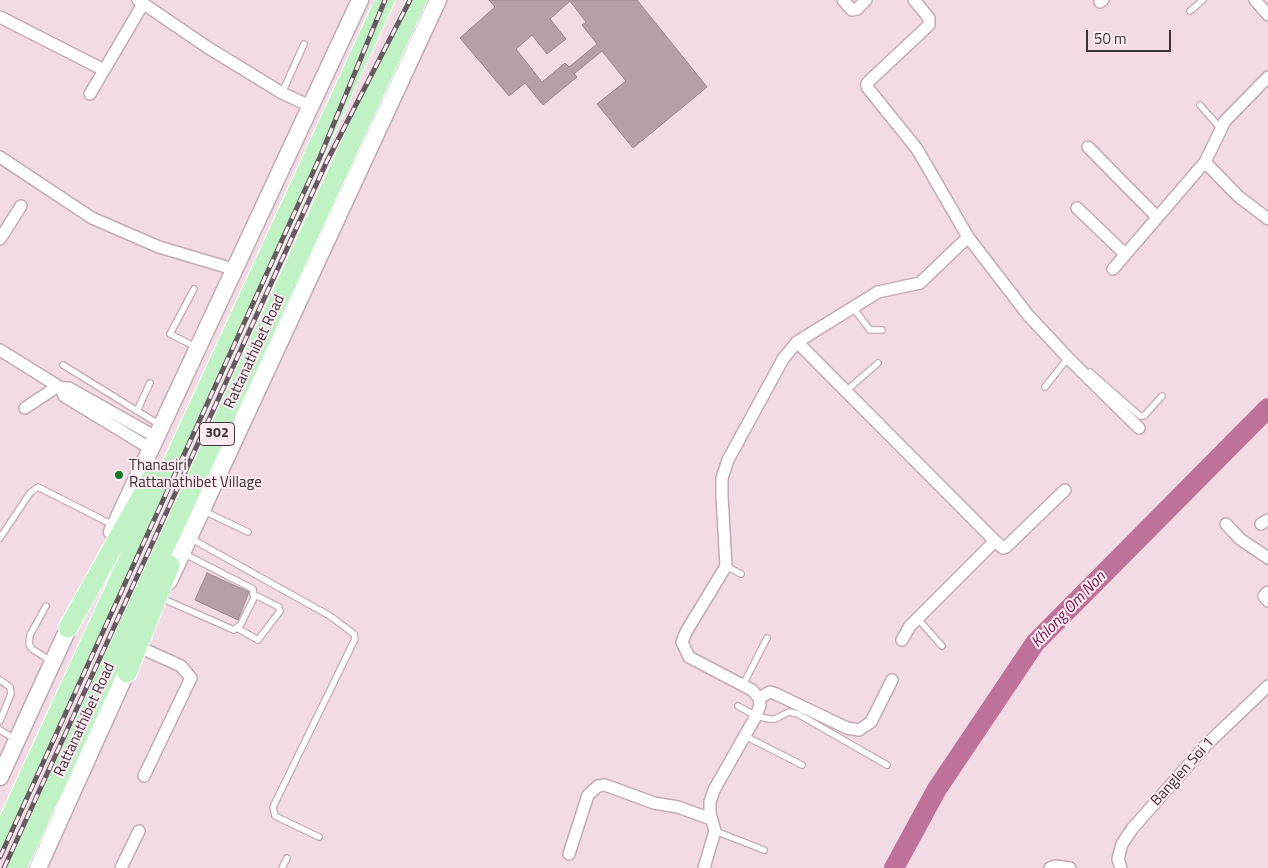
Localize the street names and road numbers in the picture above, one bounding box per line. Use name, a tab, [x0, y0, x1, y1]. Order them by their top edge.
street label: Rattanathibet Road	[221, 292, 289, 412]
road number: 302	[200, 422, 234, 446]
street label: Rattanathibet Road	[51, 660, 119, 780]
street label: Banglen Soi 1	[1148, 734, 1218, 810]

